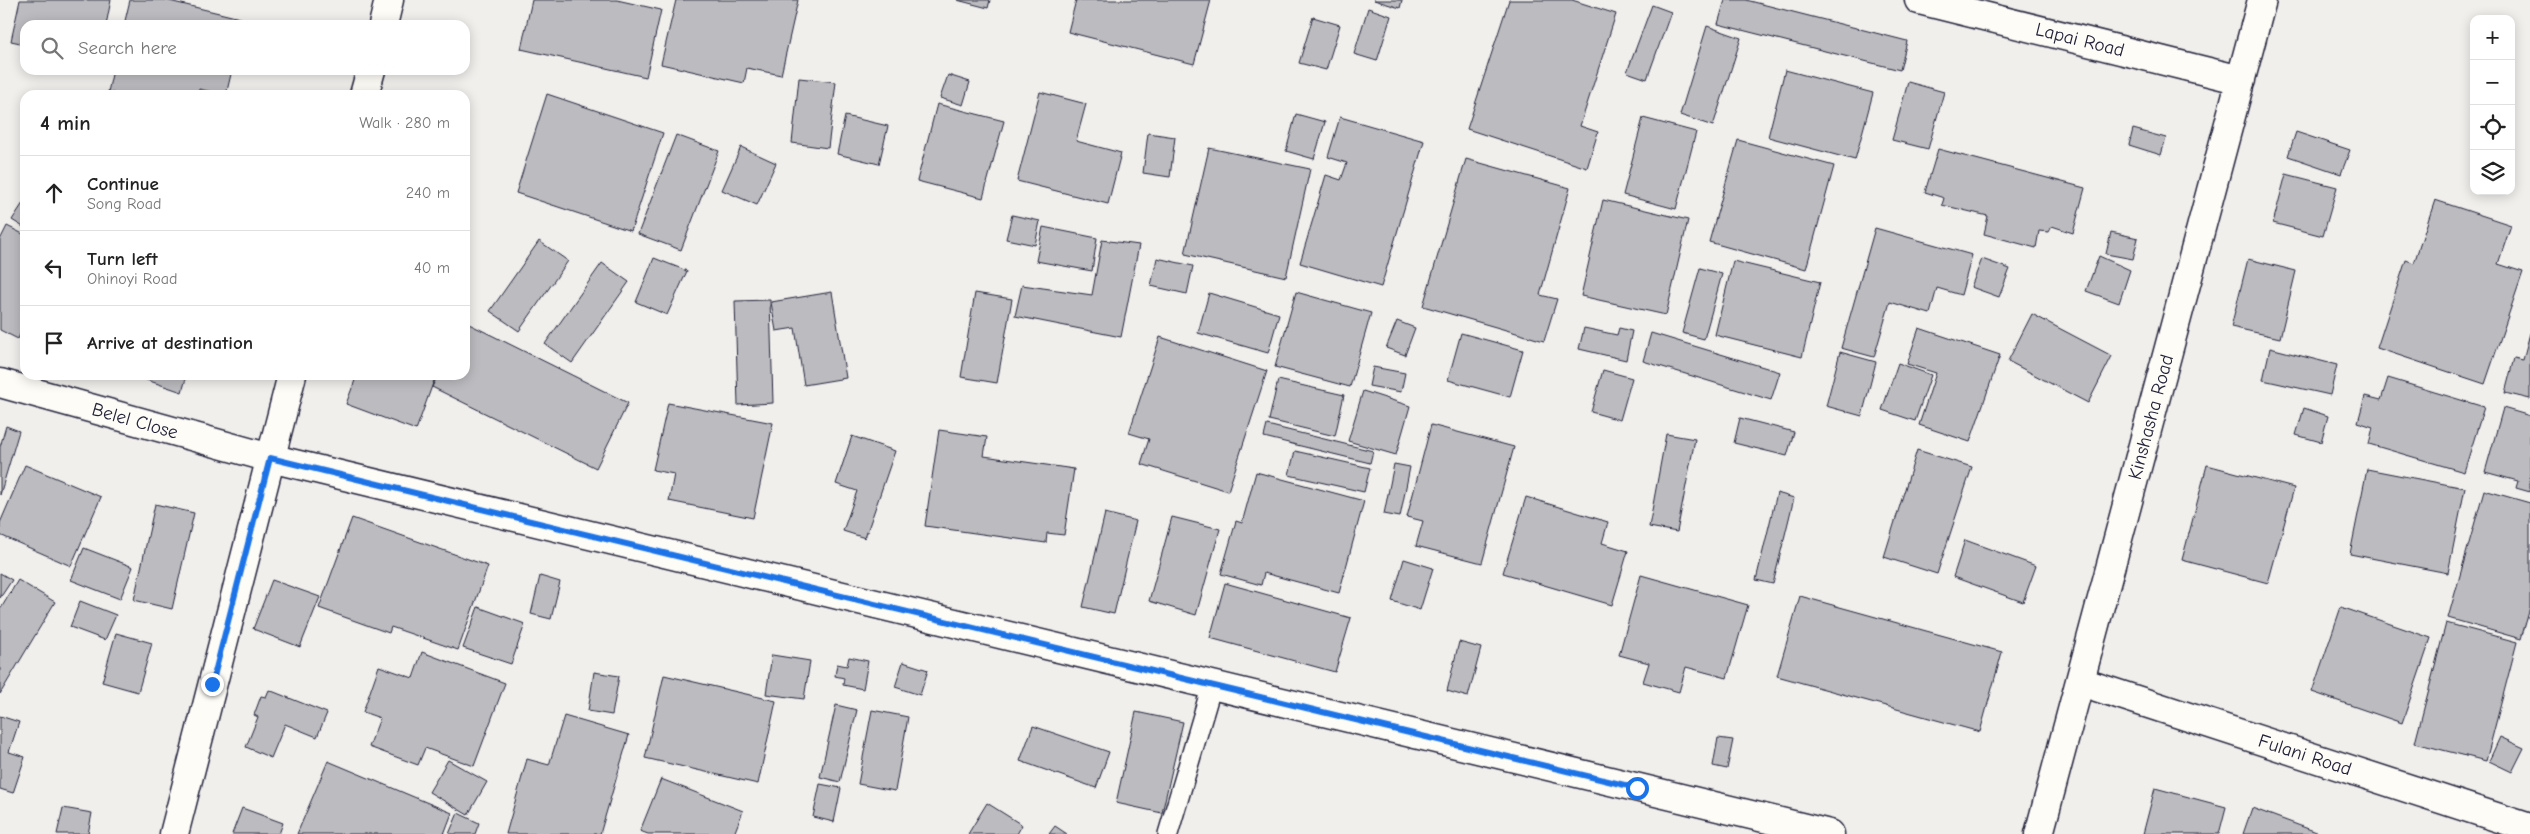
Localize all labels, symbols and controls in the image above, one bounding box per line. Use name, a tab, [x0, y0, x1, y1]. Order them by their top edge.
map controls	[2470, 15, 2515, 195]
button: +	[2470, 15, 2515, 60]
street label: Lapai Road	[2033, 18, 2127, 62]
search box	[20, 20, 470, 75]
icon: search	[38, 34, 66, 62]
text: Search here	[78, 37, 177, 59]
button: −	[2470, 60, 2515, 105]
button: locate	[2470, 105, 2515, 150]
text: 4 min	[40, 111, 91, 135]
text: Walk · 280 m	[359, 114, 450, 132]
button: layers	[2470, 150, 2515, 195]
text: Continue	[87, 173, 159, 195]
icon: ahead	[40, 179, 68, 207]
text: 240 m	[406, 184, 450, 202]
text: Song Road	[87, 195, 162, 213]
text: Turn left	[87, 248, 158, 270]
icon: left	[40, 254, 68, 282]
text: 40 m	[414, 259, 450, 277]
text: Ohinoyi Road	[87, 270, 177, 288]
icon: arrive	[40, 329, 68, 357]
text: Arrive at destination	[87, 332, 253, 354]
street label: Kinshasha Road	[2124, 352, 2178, 482]
street label: Belel Close	[89, 398, 181, 444]
route end	[201, 673, 224, 696]
street label: Fulani Road	[2256, 730, 2354, 780]
route start	[1626, 777, 1649, 800]

